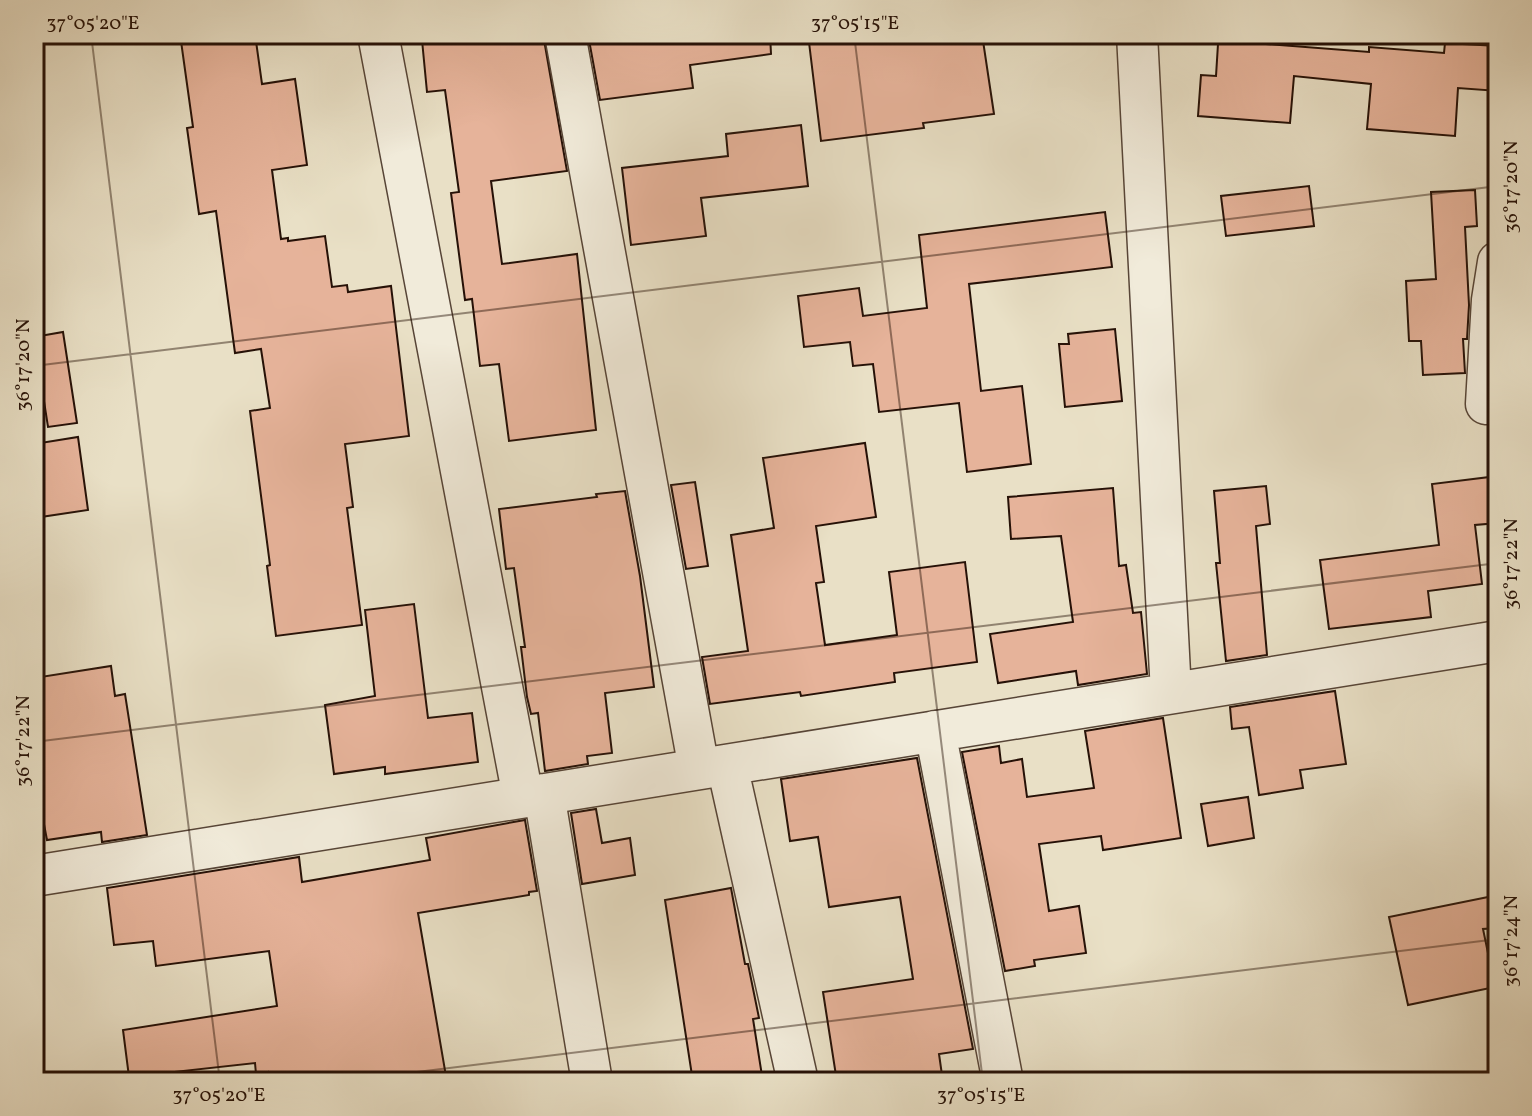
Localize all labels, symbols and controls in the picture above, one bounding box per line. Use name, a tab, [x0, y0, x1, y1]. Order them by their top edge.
text: 37°05'20"E	[46, 10, 140, 38]
text: 37°05'15"E	[811, 10, 899, 38]
text: 36°17'20"N	[1498, 140, 1526, 233]
text: 36°17'20"N	[10, 318, 38, 411]
text: 36°17'22"N	[1498, 518, 1526, 610]
text: 36°17'22"N	[10, 695, 38, 787]
text: 36°17'24"N	[1498, 895, 1526, 987]
text: 37°05'20"E	[172, 1082, 266, 1110]
text: 37°05'15"E	[937, 1082, 1025, 1110]

